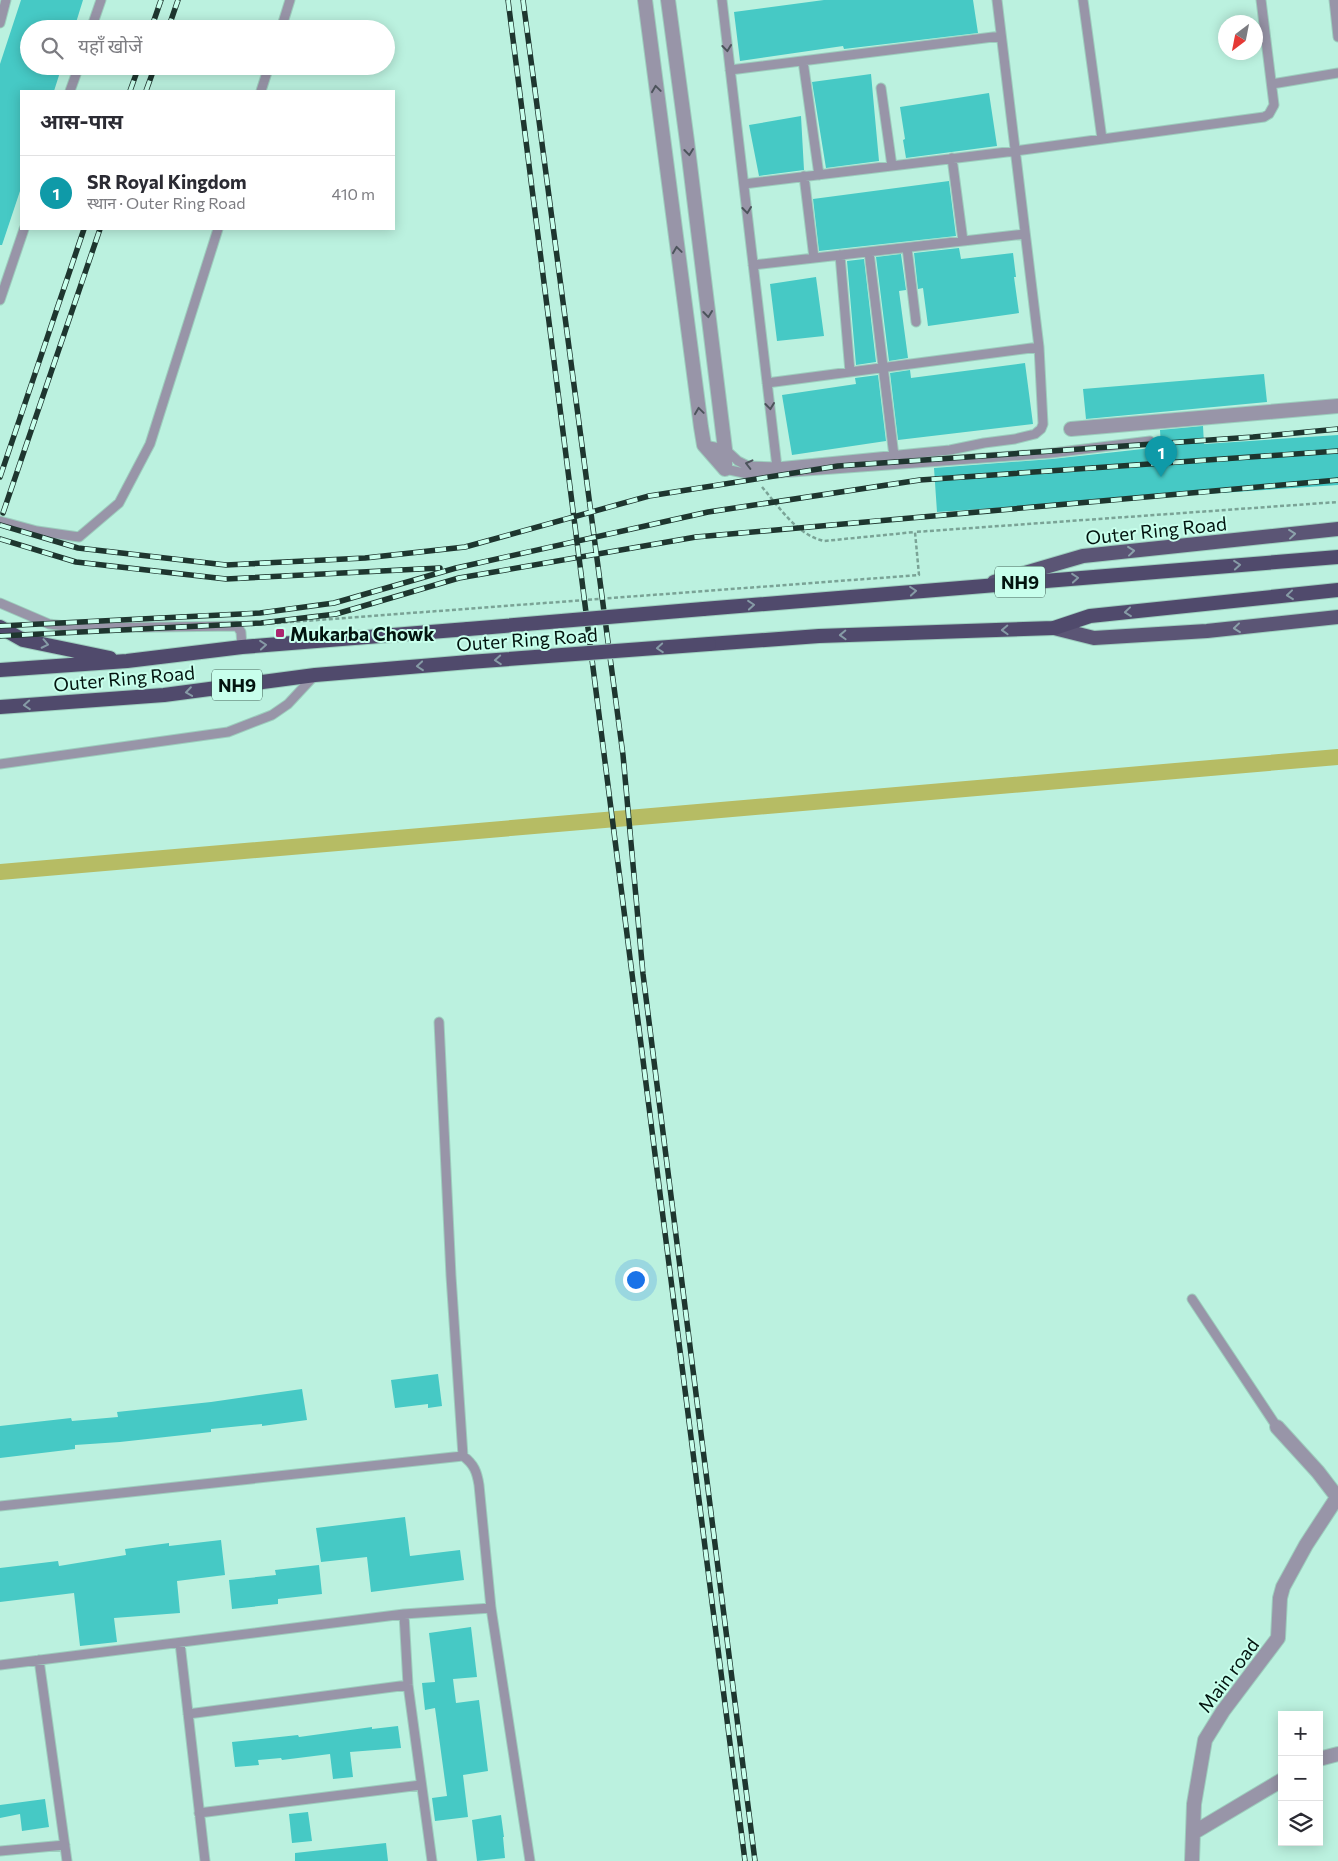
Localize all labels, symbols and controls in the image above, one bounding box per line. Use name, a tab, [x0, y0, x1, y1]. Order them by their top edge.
north arrow	[1218, 15, 1263, 60]
search box	[20, 20, 395, 75]
icon: search	[38, 34, 66, 62]
text: यहाँ खोजें	[78, 34, 142, 57]
one-way arrow	[721, 45, 732, 53]
one-way arrow	[651, 85, 662, 93]
text: आस-पास	[40, 108, 123, 133]
one-way arrow	[683, 149, 694, 157]
text: SR Royal Kingdom	[87, 170, 247, 193]
text: 1	[52, 184, 60, 203]
text: 410 m	[332, 184, 375, 203]
text: स्थान · Outer Ring Road	[87, 193, 246, 212]
one-way arrow	[741, 206, 752, 214]
one-way arrow	[672, 246, 683, 254]
one-way arrow	[702, 310, 713, 318]
one-way arrow	[764, 402, 775, 410]
one-way arrow	[694, 407, 704, 415]
pin: 1	[1145, 436, 1177, 477]
one-way arrow	[744, 459, 753, 470]
street label: Outer Ring Road	[1084, 511, 1228, 549]
one-way arrow	[1288, 529, 1296, 540]
one-way arrow	[1127, 546, 1135, 557]
one-way arrow	[1234, 559, 1242, 570]
road number: NH9	[995, 566, 1045, 598]
one-way arrow	[1072, 573, 1080, 584]
one-way arrow	[910, 586, 918, 597]
one-way arrow	[1285, 589, 1293, 600]
one-way arrow	[748, 600, 756, 611]
one-way arrow	[1124, 606, 1132, 617]
place label: Mukarba Chowk	[290, 622, 434, 645]
one-way arrow	[1233, 622, 1241, 633]
street label: Outer Ring Road	[455, 623, 599, 655]
one-way arrow	[1001, 625, 1008, 635]
marker: Mukarba Chowk	[274, 627, 286, 639]
one-way arrow	[838, 630, 846, 640]
one-way arrow	[41, 639, 49, 649]
one-way arrow	[259, 640, 267, 651]
one-way arrow	[656, 642, 664, 653]
one-way arrow	[494, 654, 502, 665]
street label: Outer Ring Road	[52, 660, 196, 696]
one-way arrow	[416, 660, 424, 671]
road number: NH9	[212, 670, 262, 700]
one-way arrow	[185, 686, 193, 697]
one-way arrow	[23, 699, 31, 710]
your location	[623, 1267, 649, 1293]
street label: Main road	[1193, 1633, 1263, 1717]
map controls	[1278, 1711, 1323, 1846]
button: +	[1278, 1711, 1323, 1756]
button: −	[1278, 1756, 1323, 1801]
button: layers	[1278, 1801, 1323, 1846]

